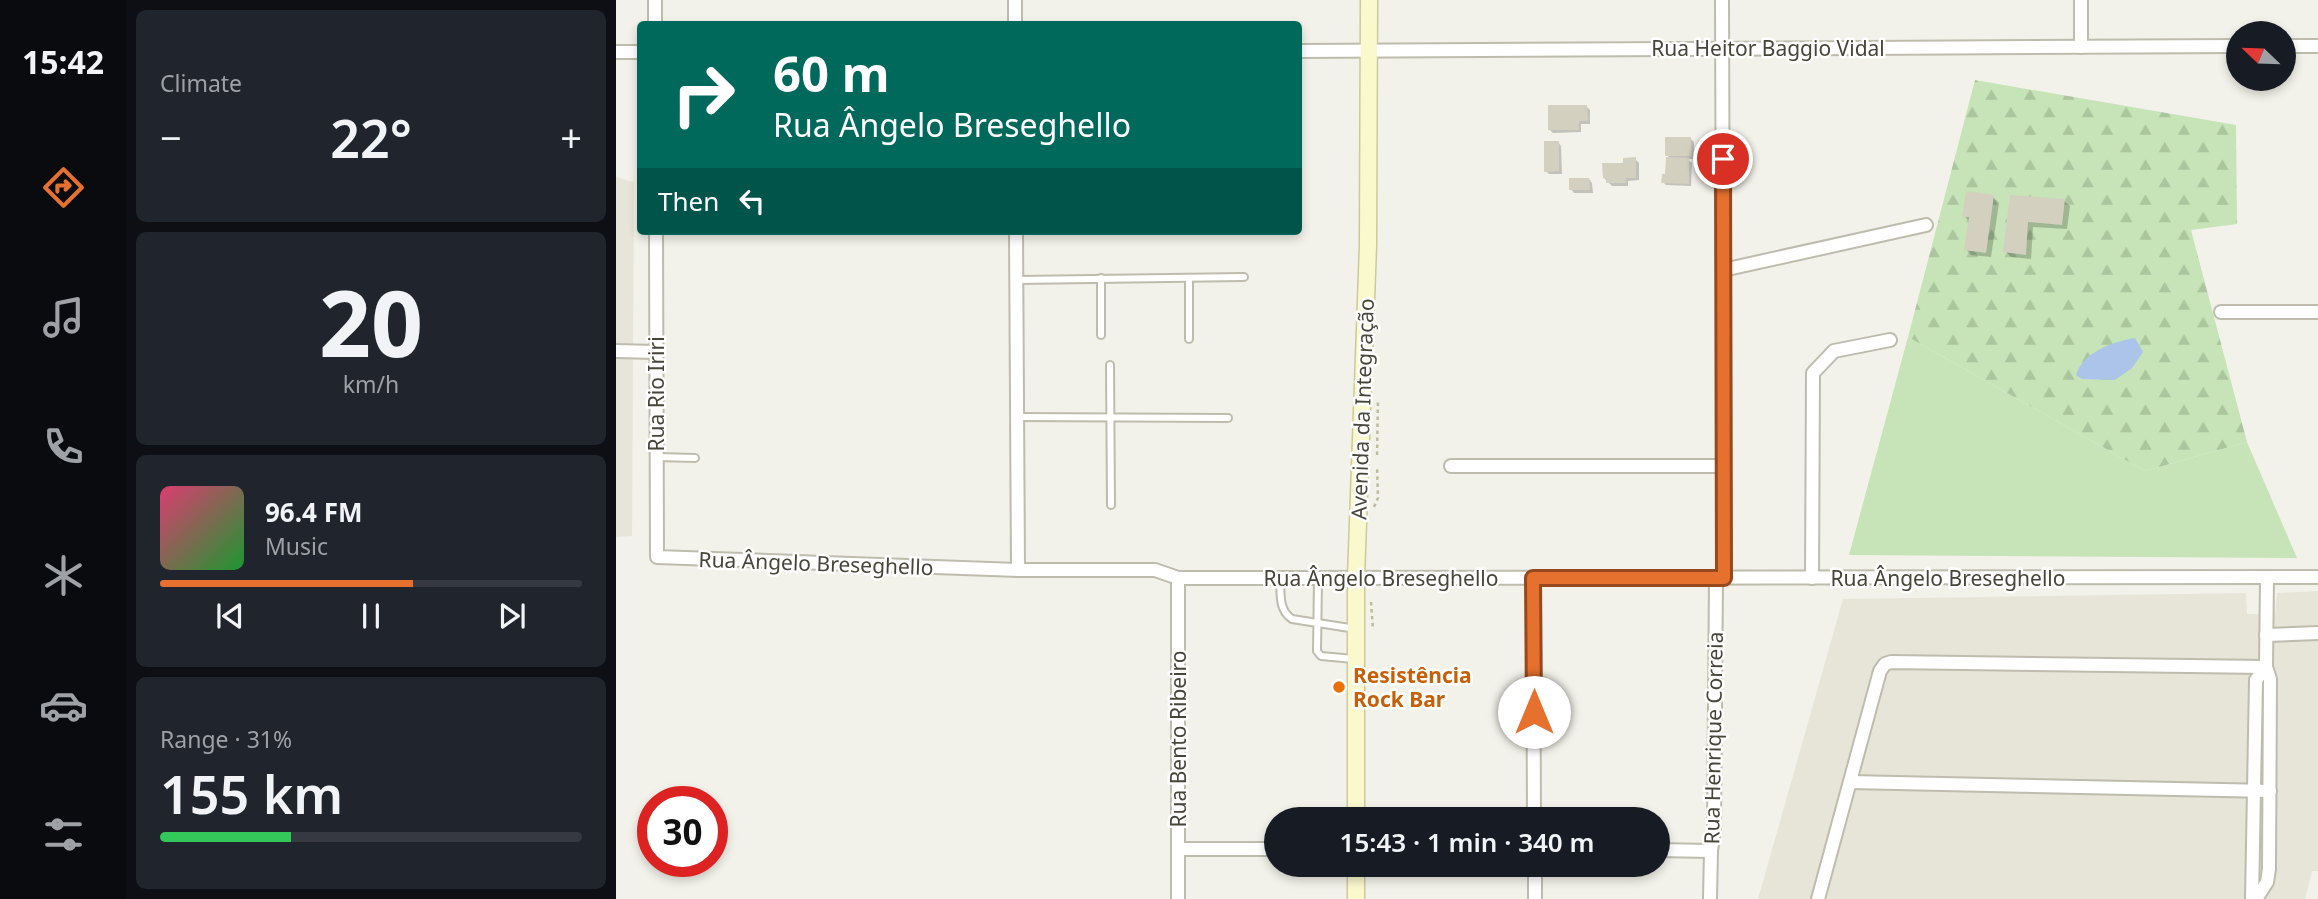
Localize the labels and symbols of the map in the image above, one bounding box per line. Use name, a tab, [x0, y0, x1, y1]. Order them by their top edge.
north arrow	[2226, 21, 2296, 91]
street label: Rua Heitor Baggio Vidal	[1651, 34, 1885, 62]
pin	[1693, 129, 1753, 189]
street label: Avenida da Integração	[1344, 298, 1380, 520]
street label: Rua Rio Iriri	[642, 336, 670, 452]
street label: Rua Ângelo Breseghello	[698, 545, 934, 581]
street label: Rua Ângelo Breseghello	[1264, 564, 1498, 592]
street label: Rua Ângelo Breseghello	[1831, 564, 2065, 592]
street label: Rua Henrique Correia	[1697, 631, 1729, 845]
street label: Rua Bento Ribeiro	[1164, 650, 1192, 828]
place label: Resistência Rock Bar	[1353, 661, 1472, 713]
position arrow	[1497, 675, 1571, 749]
marker: Resistência Rock Bar	[1331, 679, 1347, 695]
speed limit sign: 30	[637, 786, 728, 877]

